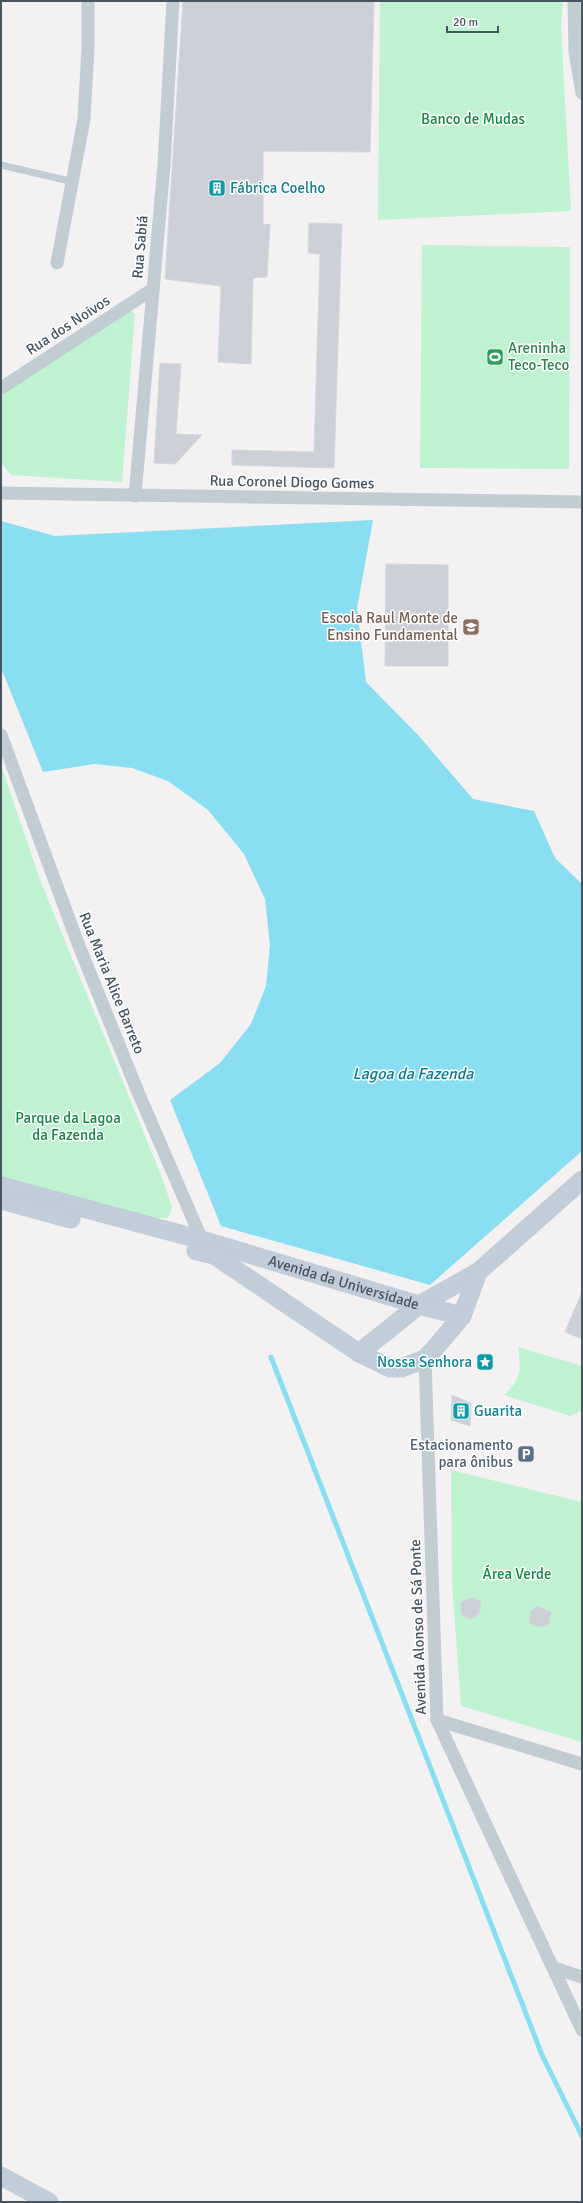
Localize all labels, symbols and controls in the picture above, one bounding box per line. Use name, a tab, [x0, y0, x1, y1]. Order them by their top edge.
scale bar	[447, 8, 498, 34]
text: 20 m	[453, 15, 478, 30]
park label: Banco de Mudas	[421, 110, 526, 128]
building icon: Fábrica Coelho	[207, 178, 227, 198]
place label: Fábrica Coelho	[230, 179, 325, 197]
street label: Rua Sabiá	[128, 215, 152, 279]
street label: Rua dos Noivos	[23, 291, 114, 359]
place label: Areninha Teco-Teco	[508, 339, 570, 374]
sports icon: Areninha Teco-Teco	[485, 347, 505, 367]
street label: Rua Coronel Diogo Gomes	[209, 472, 375, 492]
place label: Escola Raul Monte de Ensino Fundamental	[321, 609, 458, 644]
school or university icon: Escola Raul Monte de Ensino Fundamental	[461, 617, 481, 637]
street label: Rua Maria Alice Barreto	[75, 909, 149, 1057]
water label: Lagoa da Fazenda	[353, 1064, 474, 1084]
park label: Parque da Lagoa da Fazenda	[15, 1109, 121, 1144]
street label: Avenida da Universidade	[266, 1251, 421, 1314]
place icon: Nossa Senhora	[475, 1352, 495, 1372]
place label: Nossa Senhora	[377, 1353, 472, 1371]
building icon: Guarita	[451, 1401, 471, 1421]
place label: Guarita	[474, 1402, 522, 1420]
place label: Estacionamento para ônibus	[410, 1436, 513, 1471]
parking icon: Estacionamento para ônibus	[516, 1444, 536, 1464]
street label: Avenida Alonso de Sá Ponte	[406, 1539, 430, 1715]
park label: Área Verde	[482, 1564, 552, 1583]

